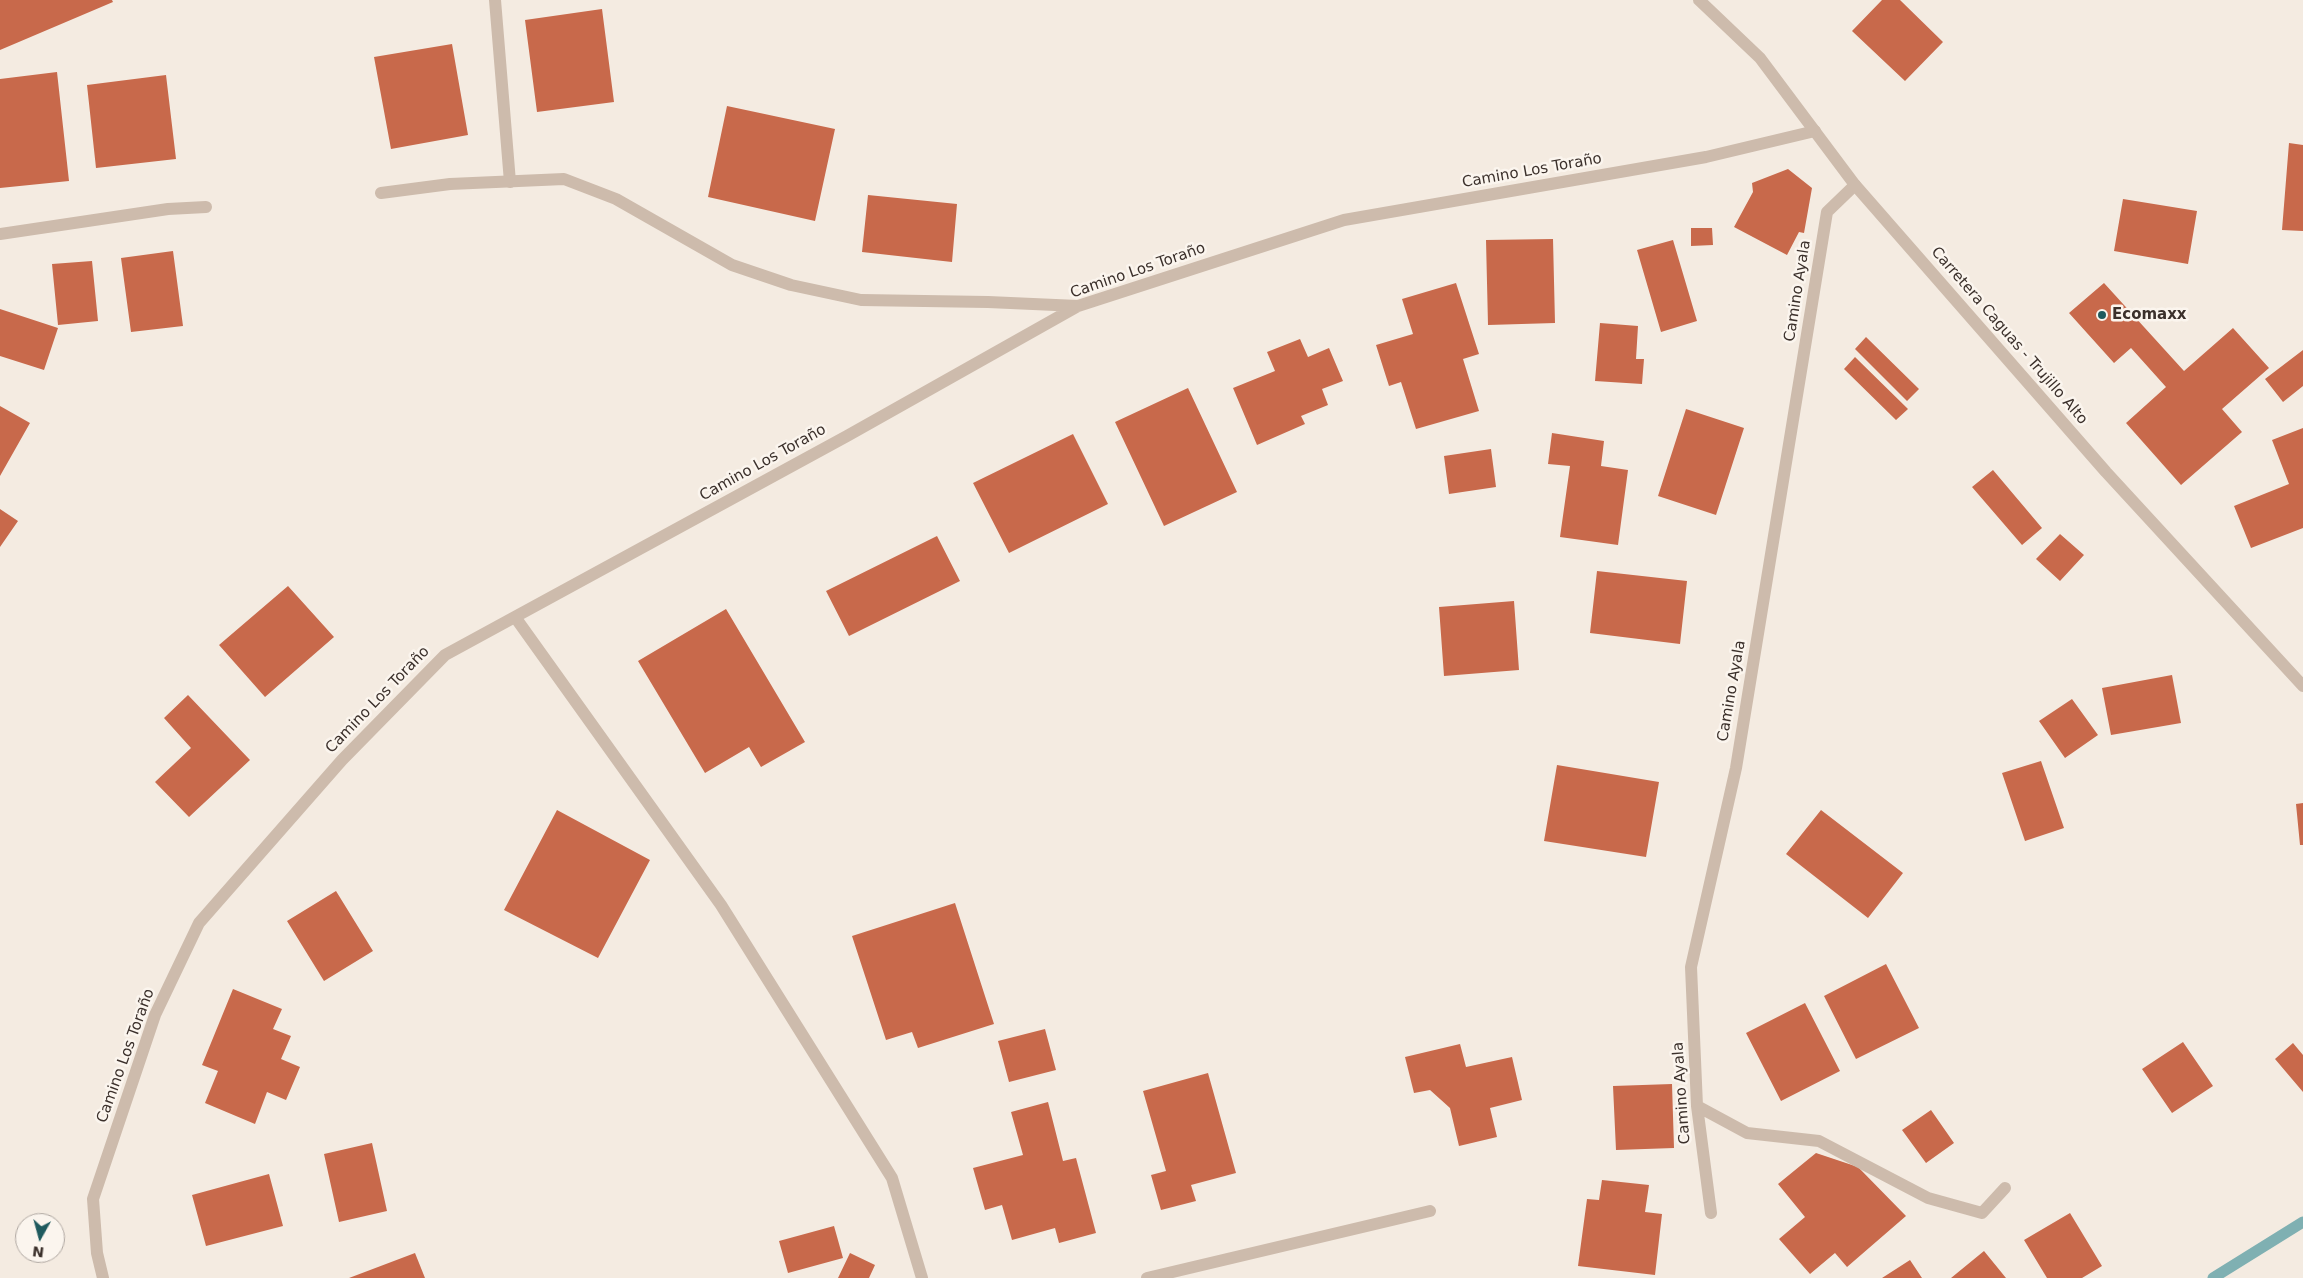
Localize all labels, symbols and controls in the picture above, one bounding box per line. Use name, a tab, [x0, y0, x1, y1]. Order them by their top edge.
street label: Camino Los Toraño	[1461, 150, 1603, 192]
street label: Camino Los Toraño	[1068, 239, 1208, 303]
street label: Camino Ayala	[1781, 239, 1815, 343]
street label: Carretera Caguas - Trujillo Alto	[1927, 244, 2091, 428]
place label: Ecomaxx	[2112, 306, 2187, 324]
marker: Ecomaxx	[2096, 309, 2108, 321]
street label: Camino Los Toraño	[697, 421, 829, 505]
street label: Camino Ayala	[1714, 639, 1750, 743]
street label: Camino Los Toraño	[322, 643, 434, 757]
street label: Camino Los Toraño	[93, 986, 159, 1126]
street label: Camino Ayala	[1669, 1041, 1695, 1145]
north arrow	[15, 1213, 65, 1263]
text: N	[32, 1243, 45, 1261]

